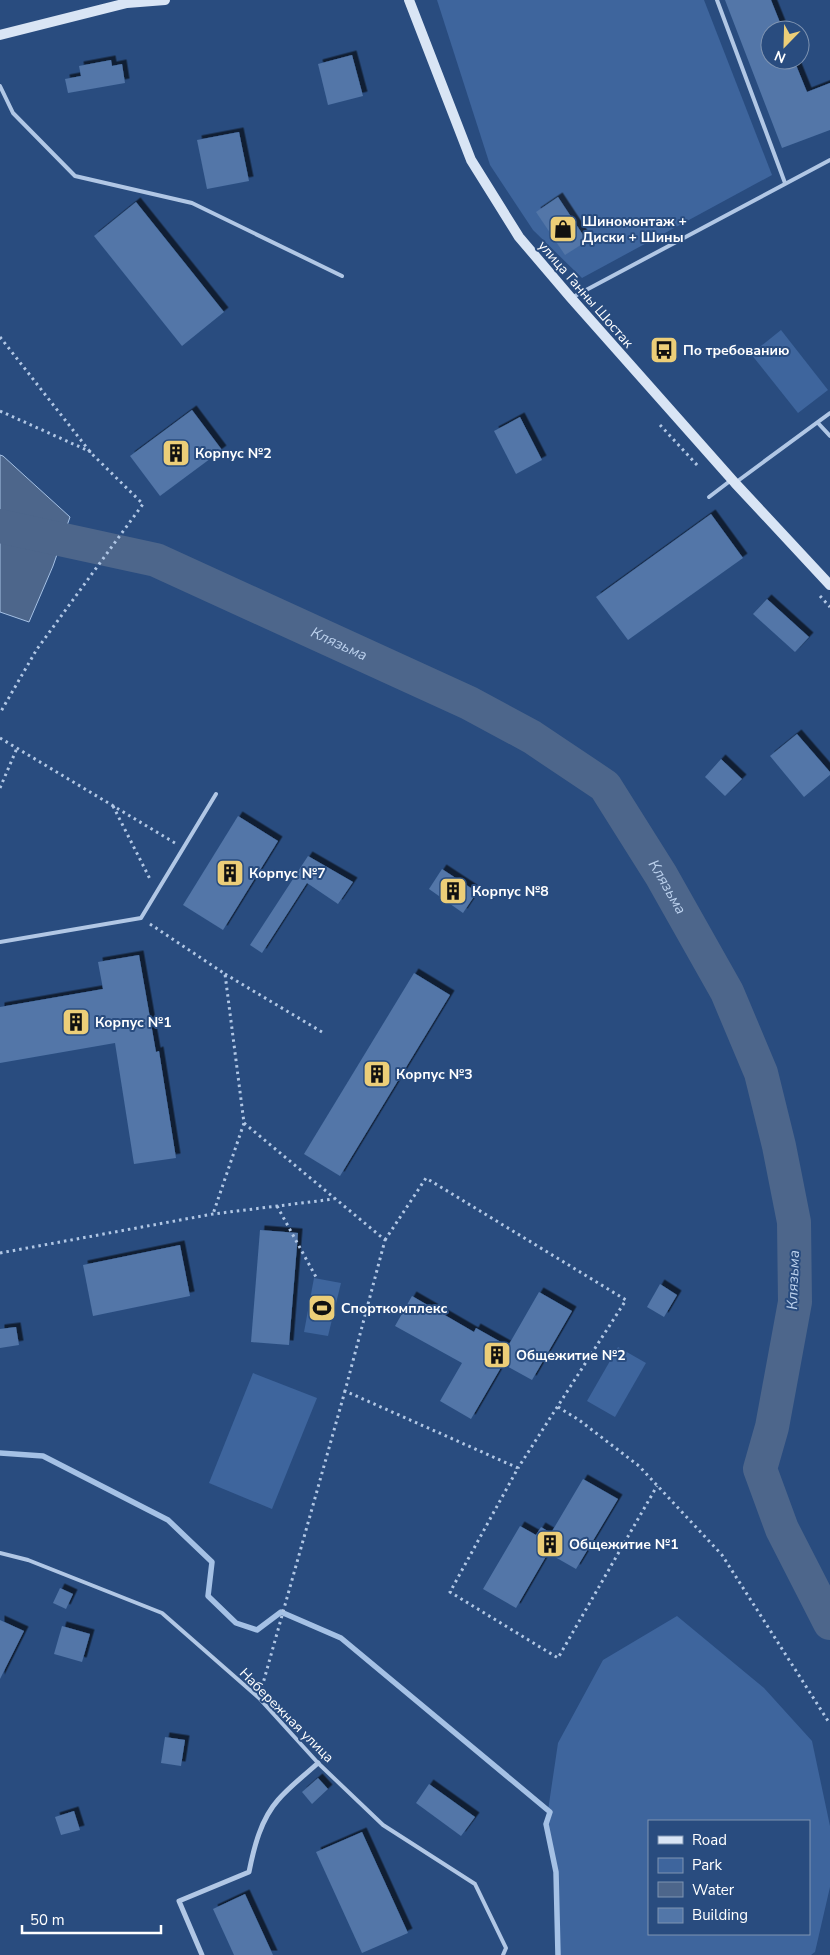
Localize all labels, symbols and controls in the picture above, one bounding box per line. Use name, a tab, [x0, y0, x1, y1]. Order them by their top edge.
north arrow	[760, 20, 810, 70]
text: N	[772, 46, 789, 67]
place label: Шиномонтаж + Диски + Шины	[582, 212, 687, 247]
shop icon: Шиномонтаж + Диски + Шины	[548, 214, 578, 244]
street label: улица Ганны Шостак	[534, 237, 638, 353]
bus stop icon: По требованию	[649, 335, 679, 365]
place label: По требованию	[683, 341, 790, 360]
building icon: Корпус №2	[161, 438, 191, 468]
place label: Корпус №2	[195, 444, 272, 463]
water label: Клязьма	[308, 622, 371, 665]
water label: Клязьма	[644, 856, 691, 918]
building icon: Корпус №7	[215, 858, 245, 888]
place label: Корпус №7	[249, 864, 326, 883]
building icon: Корпус №8	[438, 876, 468, 906]
place label: Корпус №8	[472, 882, 549, 901]
building icon: Корпус №1	[61, 1007, 91, 1037]
place label: Корпус №1	[95, 1013, 172, 1032]
building icon: Корпус №3	[362, 1059, 392, 1089]
place label: Корпус №3	[396, 1065, 473, 1084]
water label: Клязьма	[782, 1250, 804, 1310]
sports icon: Спорткомплекс	[307, 1293, 337, 1323]
place label: Спорткомплекс	[341, 1299, 448, 1318]
building icon: Общежитие №2	[482, 1340, 512, 1370]
place label: Общежитие №2	[516, 1346, 626, 1365]
building icon: Общежитие №1	[535, 1529, 565, 1559]
place label: Общежитие №1	[569, 1535, 679, 1554]
street label: Набережная улица	[235, 1664, 338, 1767]
legend	[648, 1820, 810, 1935]
text: Road	[692, 1830, 727, 1850]
text: Park	[692, 1855, 722, 1875]
text: Water	[692, 1880, 735, 1900]
scale bar	[22, 1902, 161, 1934]
text: Building	[692, 1905, 748, 1925]
text: 50 m	[30, 1910, 65, 1930]

